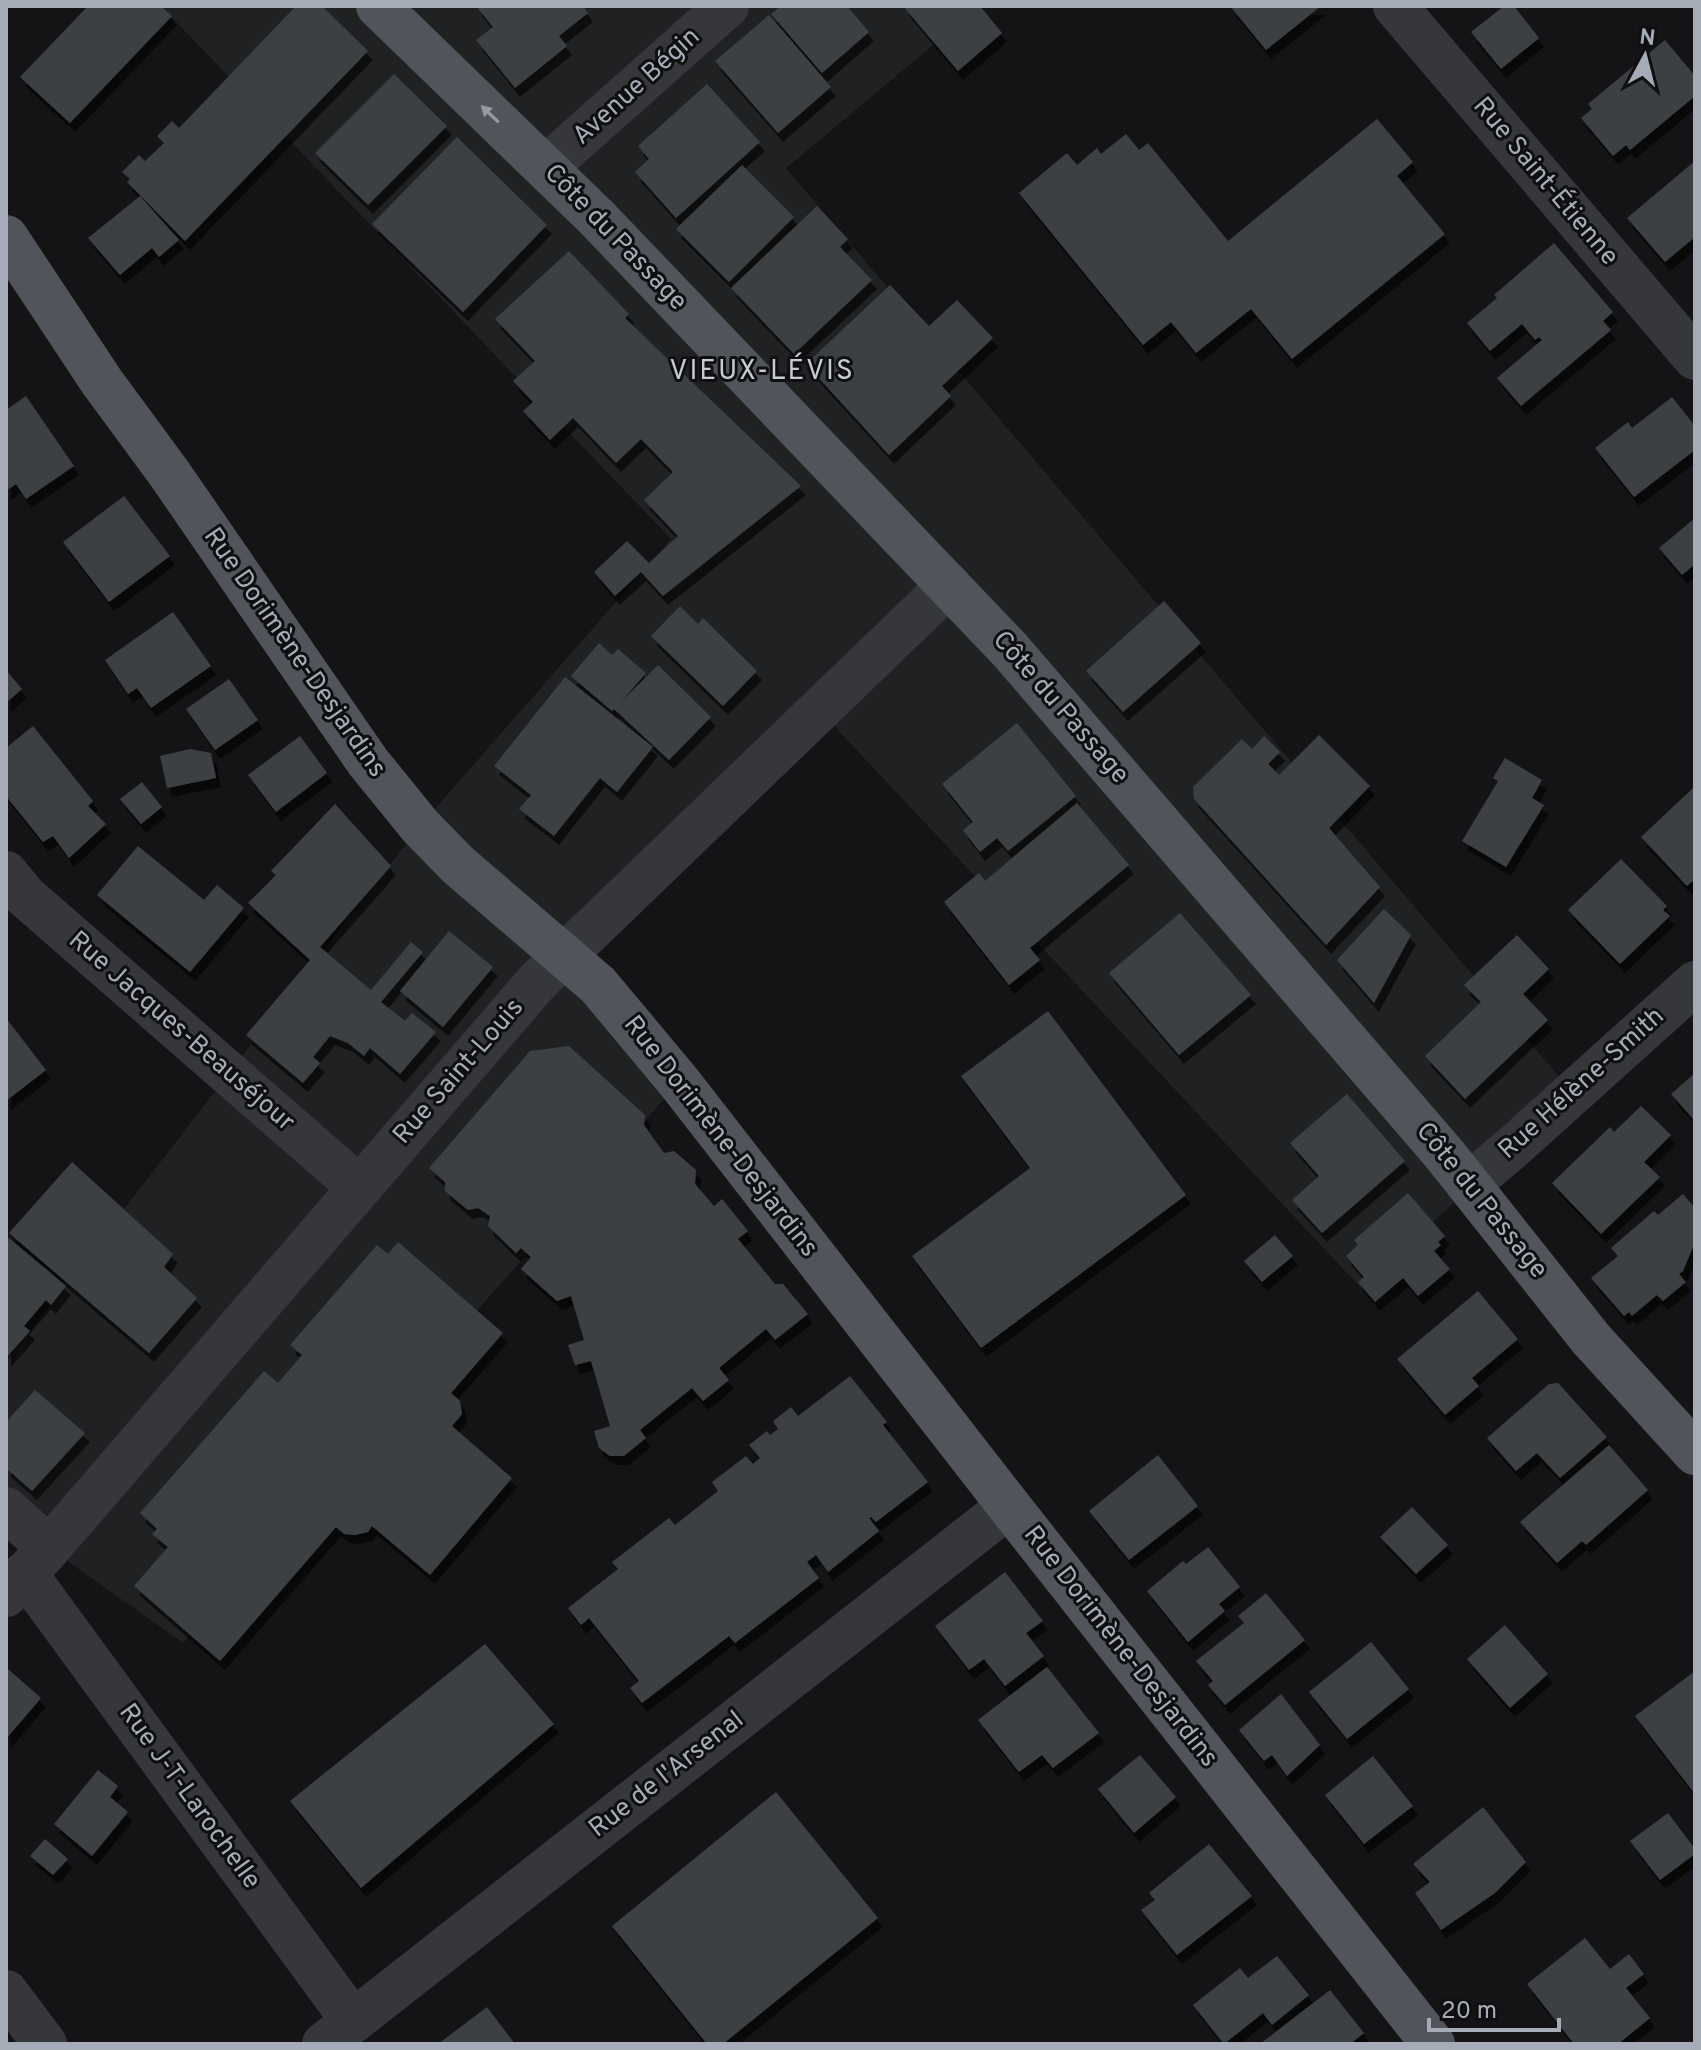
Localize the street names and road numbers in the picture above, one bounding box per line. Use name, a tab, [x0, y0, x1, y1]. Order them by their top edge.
street label: Avenue Bégin	[566, 21, 708, 153]
street label: Rue Saint-Étienne	[1465, 90, 1627, 273]
street label: Côte du Passage	[536, 157, 694, 319]
street label: Rue Dorimène-Desjardins	[195, 522, 393, 784]
street label: Côte du Passage	[985, 625, 1135, 791]
street label: Rue Jacques-Beauséjour	[61, 925, 301, 1139]
street label: Rue Saint-Louis	[387, 992, 531, 1152]
street label: Rue Hélène-Smith	[1492, 1001, 1672, 1167]
street label: Rue Dorimène-Desjardins	[615, 1010, 825, 1264]
street label: Côte du Passage	[1408, 1116, 1554, 1286]
street label: Rue Dorimène-Desjardins	[1015, 1520, 1225, 1774]
street label: Rue J-T-Larochelle	[111, 1698, 267, 1896]
street label: Rue de l'Arsenal	[583, 1704, 751, 1846]

